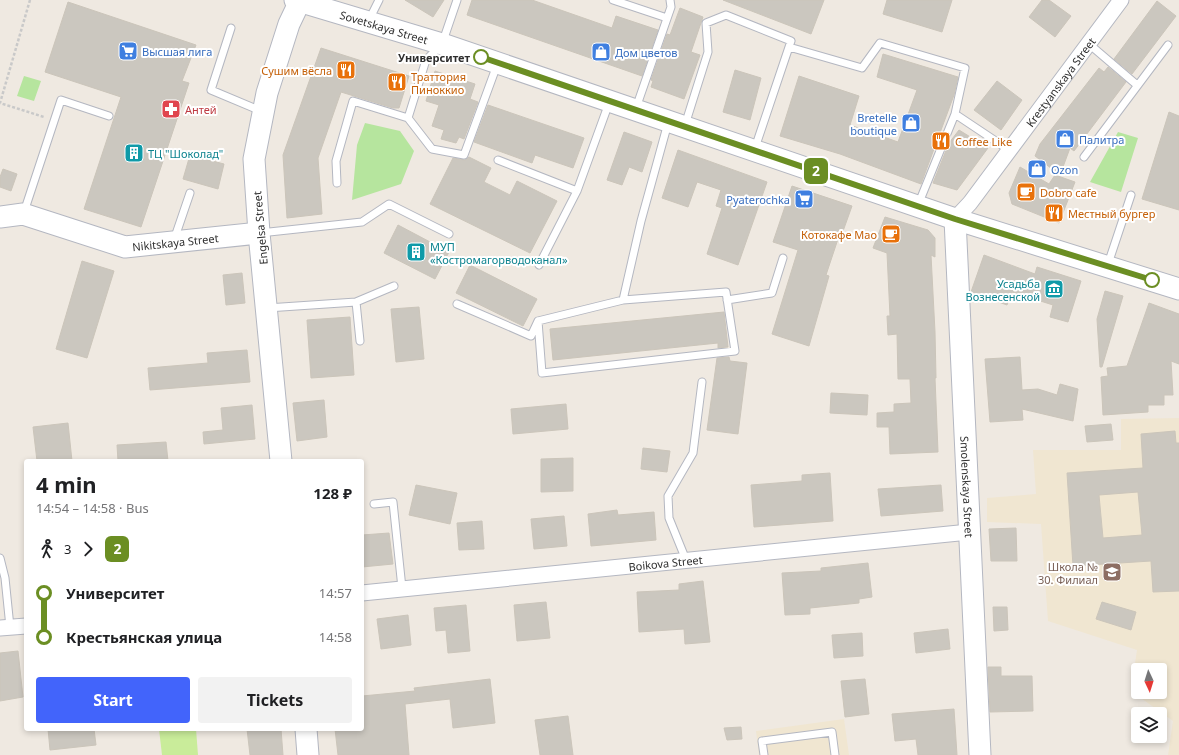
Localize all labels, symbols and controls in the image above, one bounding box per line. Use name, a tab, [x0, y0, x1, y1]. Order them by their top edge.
street label: Sovetskaya Street	[338, 6, 430, 47]
street label: Krestyanskaya Street	[1022, 34, 1098, 130]
supermarket icon: Высшая лига	[117, 40, 139, 62]
shop icon: Дом цветов	[590, 41, 612, 63]
place label: Высшая лига	[142, 44, 212, 59]
place label: Дом цветов	[615, 45, 678, 60]
marker: Университет	[473, 49, 489, 65]
place label: Университет	[398, 50, 470, 65]
restaurant icon: Сушим вёсла	[335, 59, 357, 81]
place label: Сушим вёсла	[261, 63, 332, 78]
place label: Траттория Пиноккио	[411, 69, 466, 97]
restaurant icon: Траттория Пиноккио	[386, 71, 408, 93]
pharmacy icon: Антей	[160, 98, 182, 120]
place label: Антей	[185, 102, 217, 117]
place label: Bretelle boutique	[850, 110, 897, 138]
shop icon: Bretelle boutique	[900, 112, 922, 134]
shop icon: Палитра	[1054, 128, 1076, 150]
restaurant icon: Coffee Like	[930, 130, 952, 152]
place label: Палитра	[1079, 132, 1124, 147]
place label: Coffee Like	[955, 134, 1012, 149]
building icon: ТЦ "Шоколад"	[123, 142, 145, 164]
place label: ТЦ "Шоколад"	[148, 146, 223, 161]
line badge: 2	[803, 158, 829, 184]
shop icon: Ozon	[1026, 158, 1048, 180]
text: 2	[812, 161, 820, 180]
place label: Ozon	[1051, 162, 1078, 177]
cafe icon: Dobro cafe	[1015, 181, 1037, 203]
place label: Dobro cafe	[1040, 185, 1097, 200]
supermarket icon: Pyaterochka	[793, 188, 815, 210]
street label: Engelsa Street	[249, 191, 271, 265]
place label: Pyaterochka	[726, 192, 790, 207]
restaurant icon: Местный бургер	[1043, 202, 1065, 224]
place label: Местный бургер	[1068, 206, 1156, 221]
cafe icon: Котокафе Мао	[880, 223, 902, 245]
place label: Котокафе Мао	[801, 227, 877, 242]
street label: Nikitskaya Street	[131, 230, 219, 254]
place label: МУП «Костромагорводоканал»	[430, 239, 568, 267]
building icon: МУП «Костромагорводоканал»	[405, 241, 427, 263]
unlabelled marker	[1144, 272, 1160, 288]
place label: Усадьба Вознесенской	[966, 276, 1040, 304]
museum icon: Усадьба Вознесенской	[1043, 278, 1065, 300]
street label: Smolenskaya Street	[958, 436, 977, 538]
text: 4 min	[36, 469, 97, 499]
text: 128 ₽	[313, 483, 352, 503]
text: 14:54 – 14:58 · Bus	[36, 499, 149, 517]
icon: walk	[36, 538, 58, 560]
icon: forward	[77, 538, 99, 560]
text: 2	[113, 539, 121, 558]
text: 3	[64, 540, 71, 558]
street label: Boikova Street	[628, 551, 703, 574]
place label: Школа № 30. Филиал	[1038, 559, 1098, 587]
school or university icon: Школа № 30. Филиал	[1101, 561, 1123, 583]
text: Университет	[66, 583, 164, 603]
text: 14:57	[319, 584, 352, 602]
text: Крестьянская улица	[66, 627, 222, 647]
text: 14:58	[319, 628, 352, 646]
north arrow	[1131, 663, 1167, 699]
map controls	[1131, 663, 1167, 743]
button: Start	[36, 677, 190, 723]
button: Tickets	[198, 677, 352, 723]
button: layers	[1131, 707, 1167, 743]

